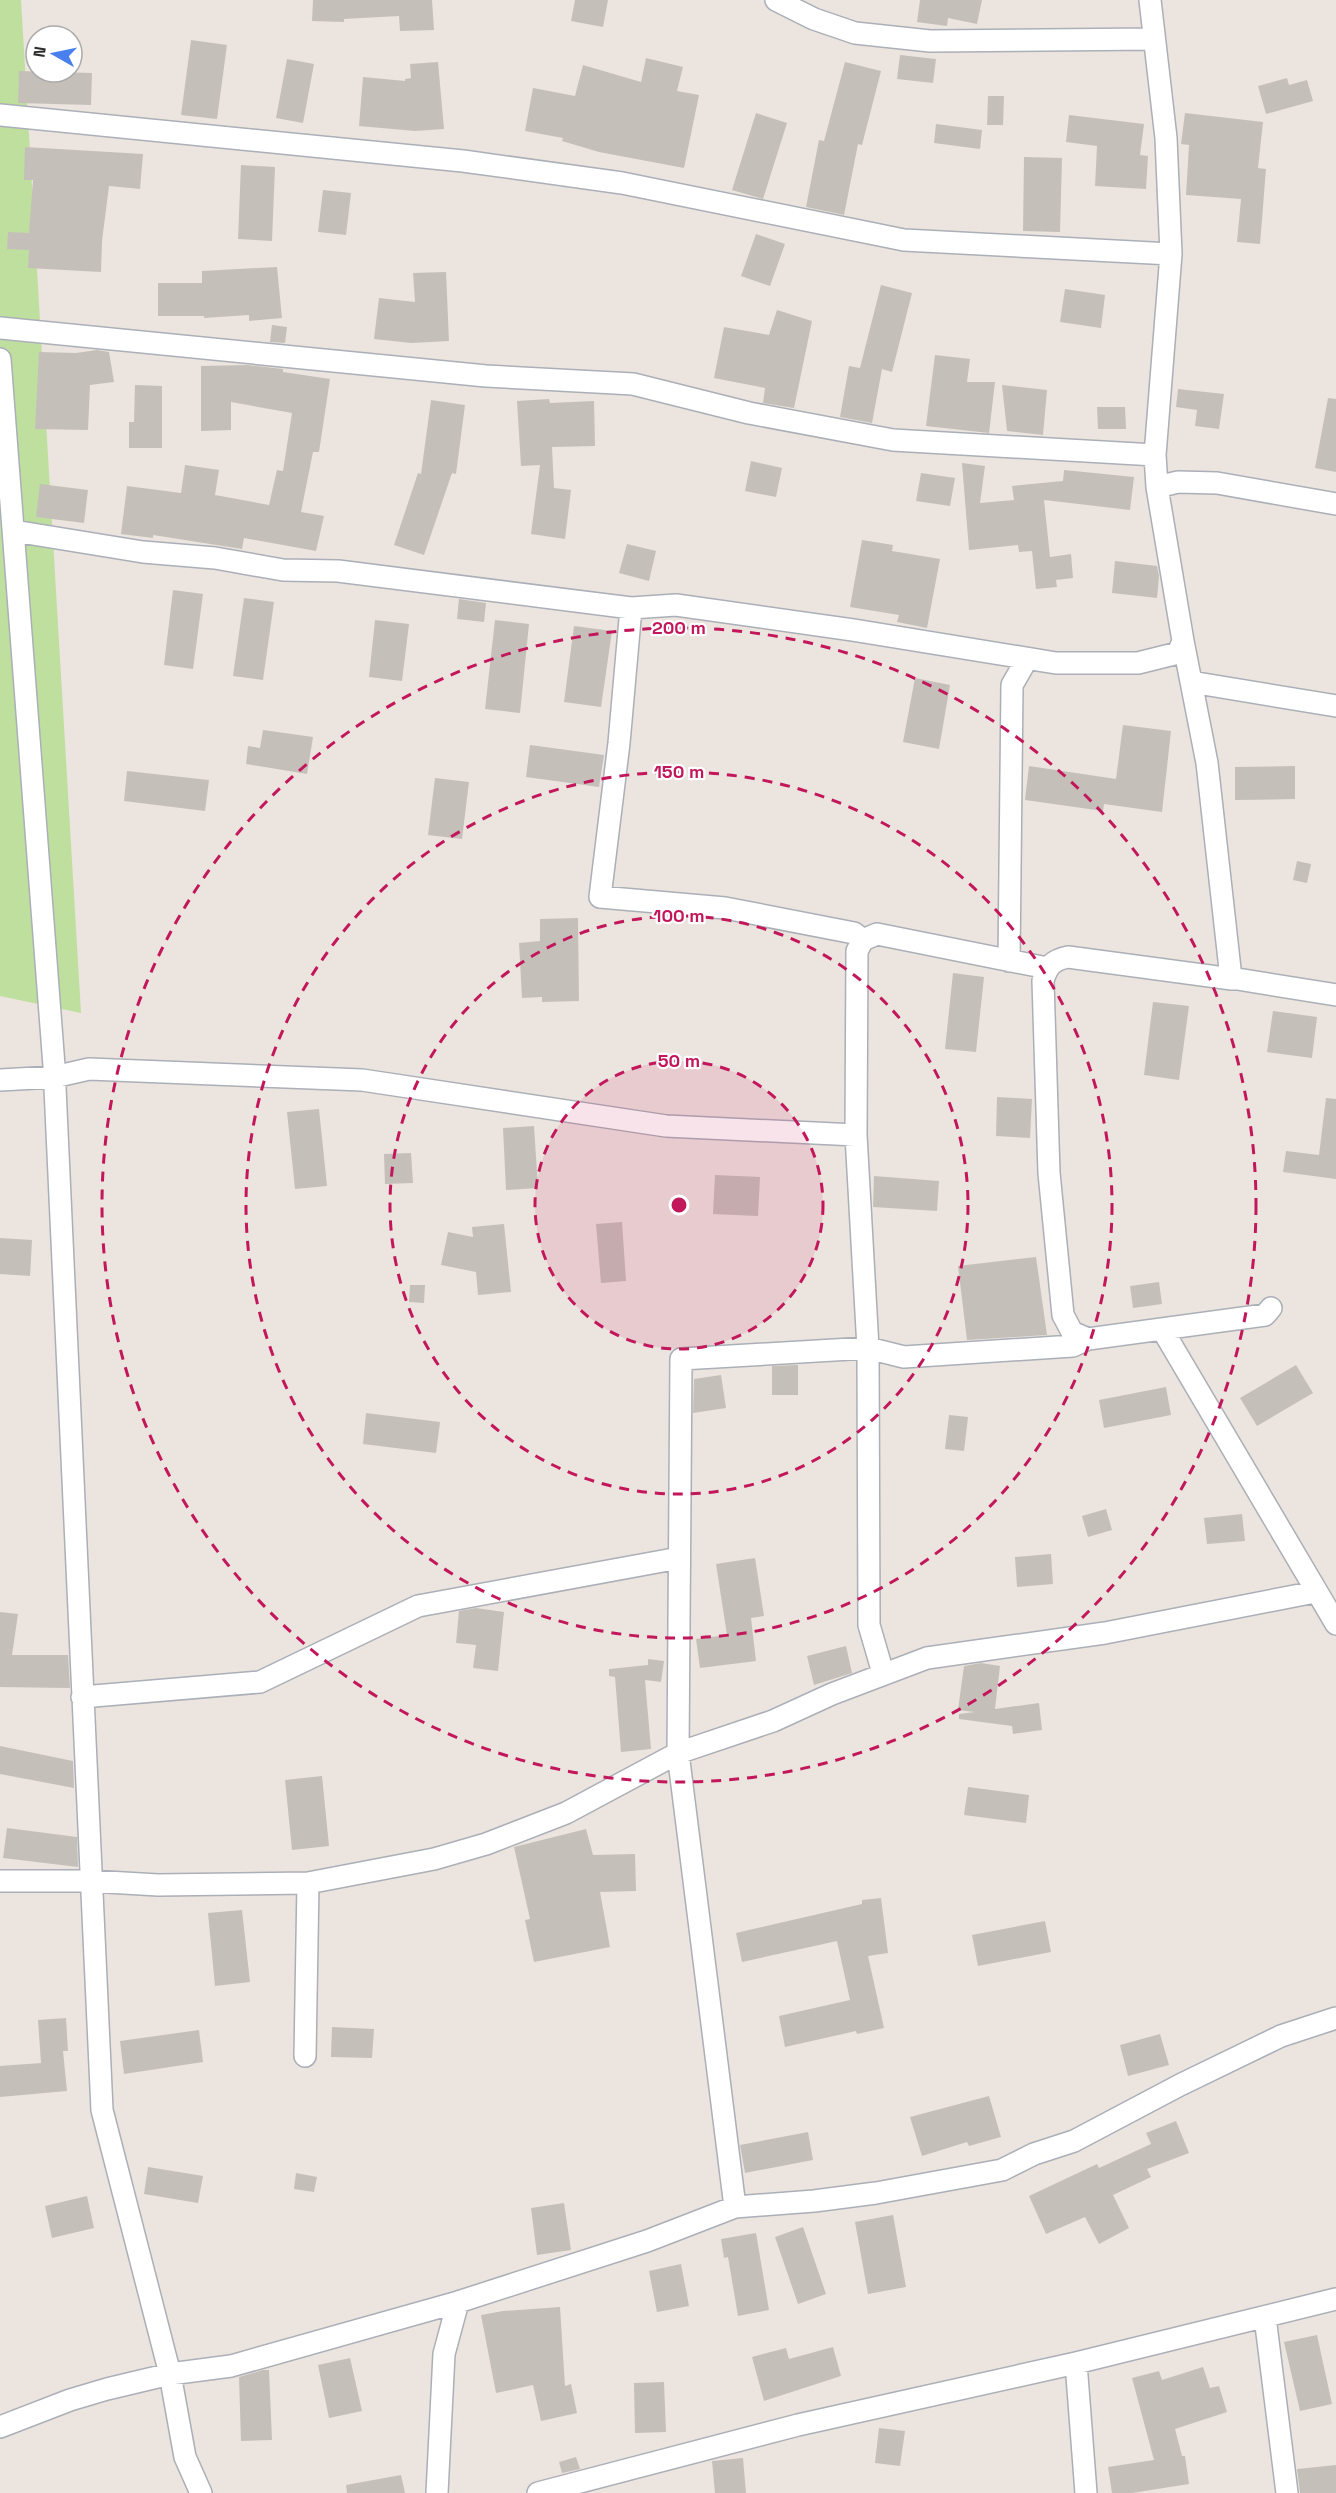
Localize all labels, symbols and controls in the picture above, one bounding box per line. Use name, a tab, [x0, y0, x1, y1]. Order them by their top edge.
north arrow	[24, 24, 84, 84]
text: N	[28, 45, 51, 59]
text: 200 m	[652, 616, 706, 639]
text: 150 m	[654, 760, 704, 783]
text: 100 m	[653, 904, 705, 927]
text: 50 m	[658, 1049, 700, 1072]
centre of rings	[669, 1195, 689, 1215]

